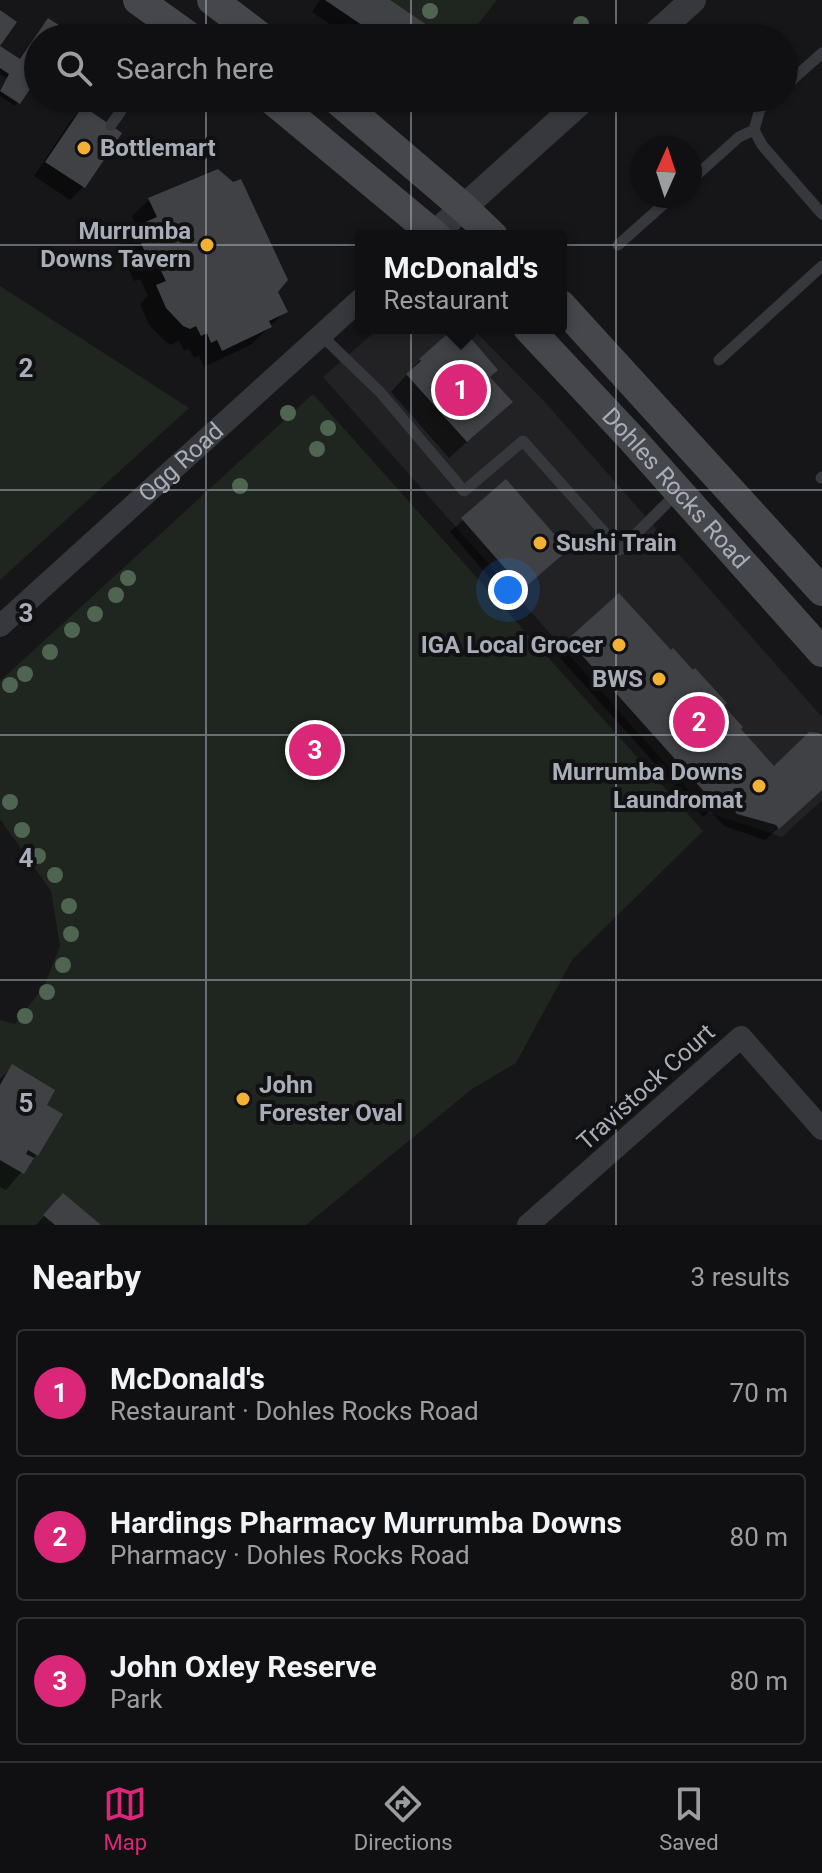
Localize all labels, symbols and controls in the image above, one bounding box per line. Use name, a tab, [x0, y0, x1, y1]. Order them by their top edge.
search box	[24, 24, 798, 112]
icon: search	[52, 46, 96, 90]
text: Search here	[116, 51, 274, 86]
place label: Bottlemart	[100, 134, 216, 162]
north arrow	[630, 136, 702, 208]
marker: Bottlemart	[75, 139, 93, 157]
place label: Murrumba Downs Tavern	[40, 217, 191, 273]
popup	[355, 230, 567, 334]
marker: Murrumba Downs Tavern	[198, 236, 216, 254]
text: McDonald's	[384, 250, 538, 285]
text: Restaurant	[384, 285, 509, 315]
text: 2	[19, 353, 33, 383]
pin: 1	[435, 360, 487, 420]
street label: Dohles Rocks Road	[596, 402, 755, 574]
street label: Ogg Road	[133, 417, 229, 508]
place label: Sushi Train	[556, 529, 677, 557]
marker: Sushi Train	[531, 534, 549, 552]
your location	[488, 570, 528, 610]
text: 3	[19, 598, 33, 628]
place label: IGA Local Grocer	[421, 631, 603, 659]
marker: IGA Local Grocer	[610, 636, 628, 654]
place label: BWS	[592, 665, 643, 693]
marker: BWS	[650, 670, 668, 688]
pin: 2	[673, 692, 725, 752]
pin: 3	[289, 720, 341, 780]
place label: Murrumba Downs Laundromat	[552, 758, 743, 814]
marker: Murrumba Downs Laundromat	[750, 777, 768, 795]
text: 4	[19, 843, 34, 873]
street label: Travistock Court	[572, 1018, 720, 1156]
place label: John Forester Oval	[259, 1071, 403, 1127]
text: 5	[19, 1088, 33, 1118]
marker: John Forester Oval	[234, 1090, 252, 1108]
text: Nearby	[32, 1257, 141, 1297]
text: 3 results	[691, 1262, 790, 1292]
text: McDonald's	[110, 1361, 265, 1396]
text: 1	[53, 1378, 67, 1408]
text: 70 m	[730, 1378, 788, 1408]
text: Restaurant · Dohles Rocks Road	[110, 1396, 479, 1426]
text: Hardings Pharmacy Murrumba Downs	[110, 1505, 622, 1540]
text: 2	[53, 1522, 67, 1552]
text: 80 m	[730, 1522, 788, 1552]
text: Pharmacy · Dohles Rocks Road	[110, 1540, 470, 1570]
text: John Oxley Reserve	[110, 1649, 377, 1684]
text: 3	[53, 1666, 67, 1696]
text: 80 m	[730, 1666, 788, 1696]
text: Park	[110, 1684, 162, 1714]
tab: Map	[103, 1782, 147, 1855]
tab: Directions	[354, 1782, 453, 1855]
tab: Saved	[659, 1782, 719, 1855]

